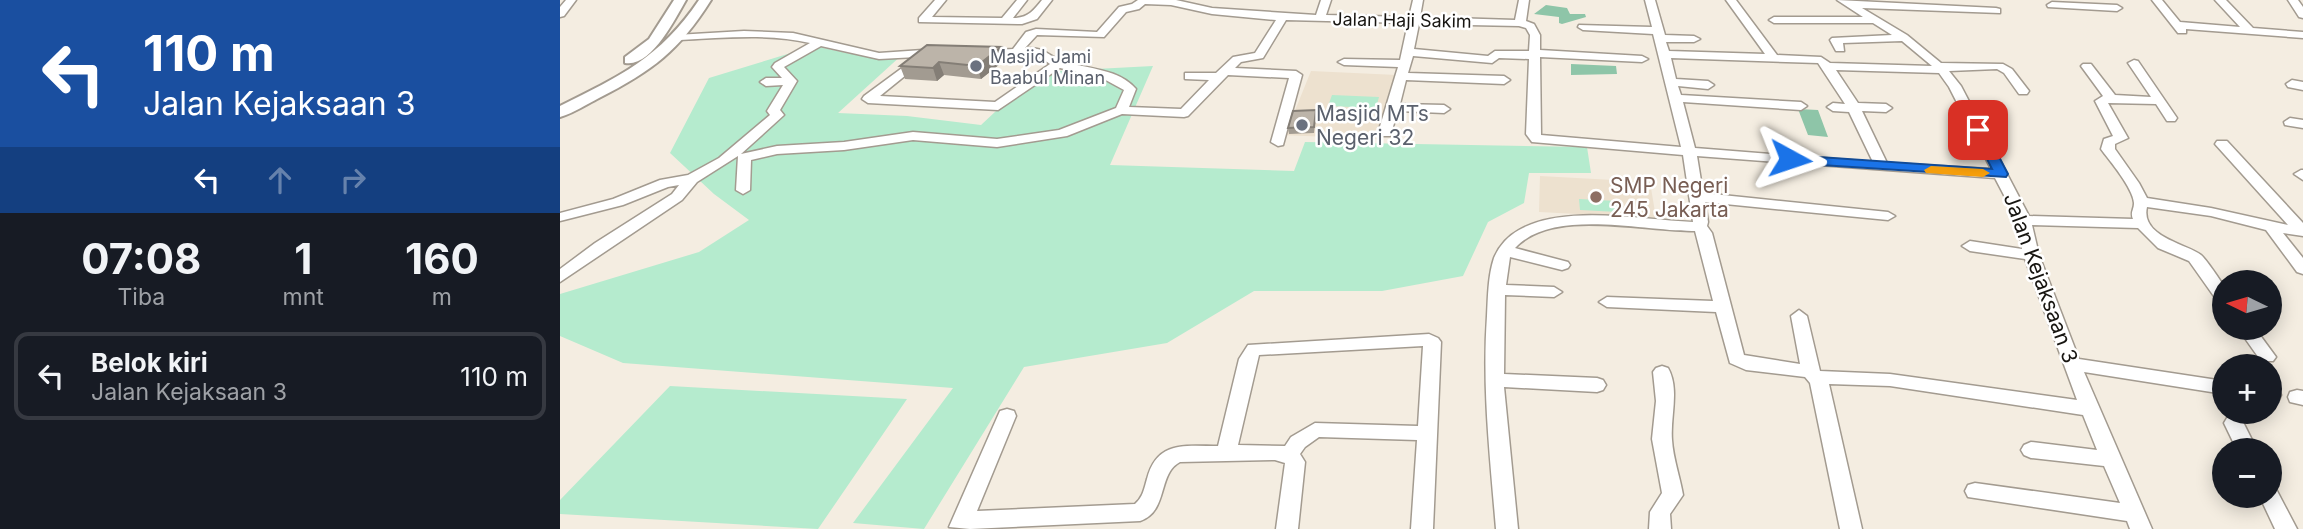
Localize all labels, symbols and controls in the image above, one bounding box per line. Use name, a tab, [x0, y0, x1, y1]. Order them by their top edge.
street label: Jalan Haji Sakim	[1332, 8, 1472, 32]
text: 110 m	[143, 24, 275, 83]
icon: left	[28, 28, 119, 119]
place label: Masjid Jami Baabul Minan	[990, 46, 1105, 88]
marker: Masjid Jami Baabul Minan	[968, 58, 984, 74]
text: Jalan Kejaksaan 3	[143, 84, 416, 123]
pin	[1948, 100, 2008, 160]
place label: Masjid MTs Negeri 32	[1316, 101, 1429, 150]
icon: arrive	[1959, 111, 1997, 149]
marker: Masjid MTs Negeri 32	[1294, 117, 1310, 133]
position arrow	[1753, 122, 1827, 196]
icon: left	[188, 161, 226, 199]
icon: ahead	[261, 161, 299, 199]
icon: right	[334, 161, 372, 199]
place label: SMP Negeri 245 Jakarta	[1610, 173, 1729, 222]
marker: SMP Negeri 245 Jakarta	[1588, 189, 1604, 205]
street label: Jalan Kejaksaan 3	[1999, 190, 2083, 366]
text: 07:08	[81, 233, 201, 284]
text: 1	[294, 233, 312, 284]
text: 160	[405, 233, 479, 284]
north arrow	[2212, 270, 2282, 340]
map controls	[2212, 270, 2282, 508]
text: Tiba	[117, 283, 165, 311]
text: mnt	[283, 283, 324, 311]
text: m	[432, 283, 452, 311]
text: Belok kiri	[91, 347, 208, 378]
button: +	[2212, 354, 2282, 424]
icon: left	[32, 357, 70, 395]
text: 110 m	[460, 361, 528, 392]
text: Jalan Kejaksaan 3	[91, 378, 287, 406]
button: −	[2212, 438, 2282, 508]

